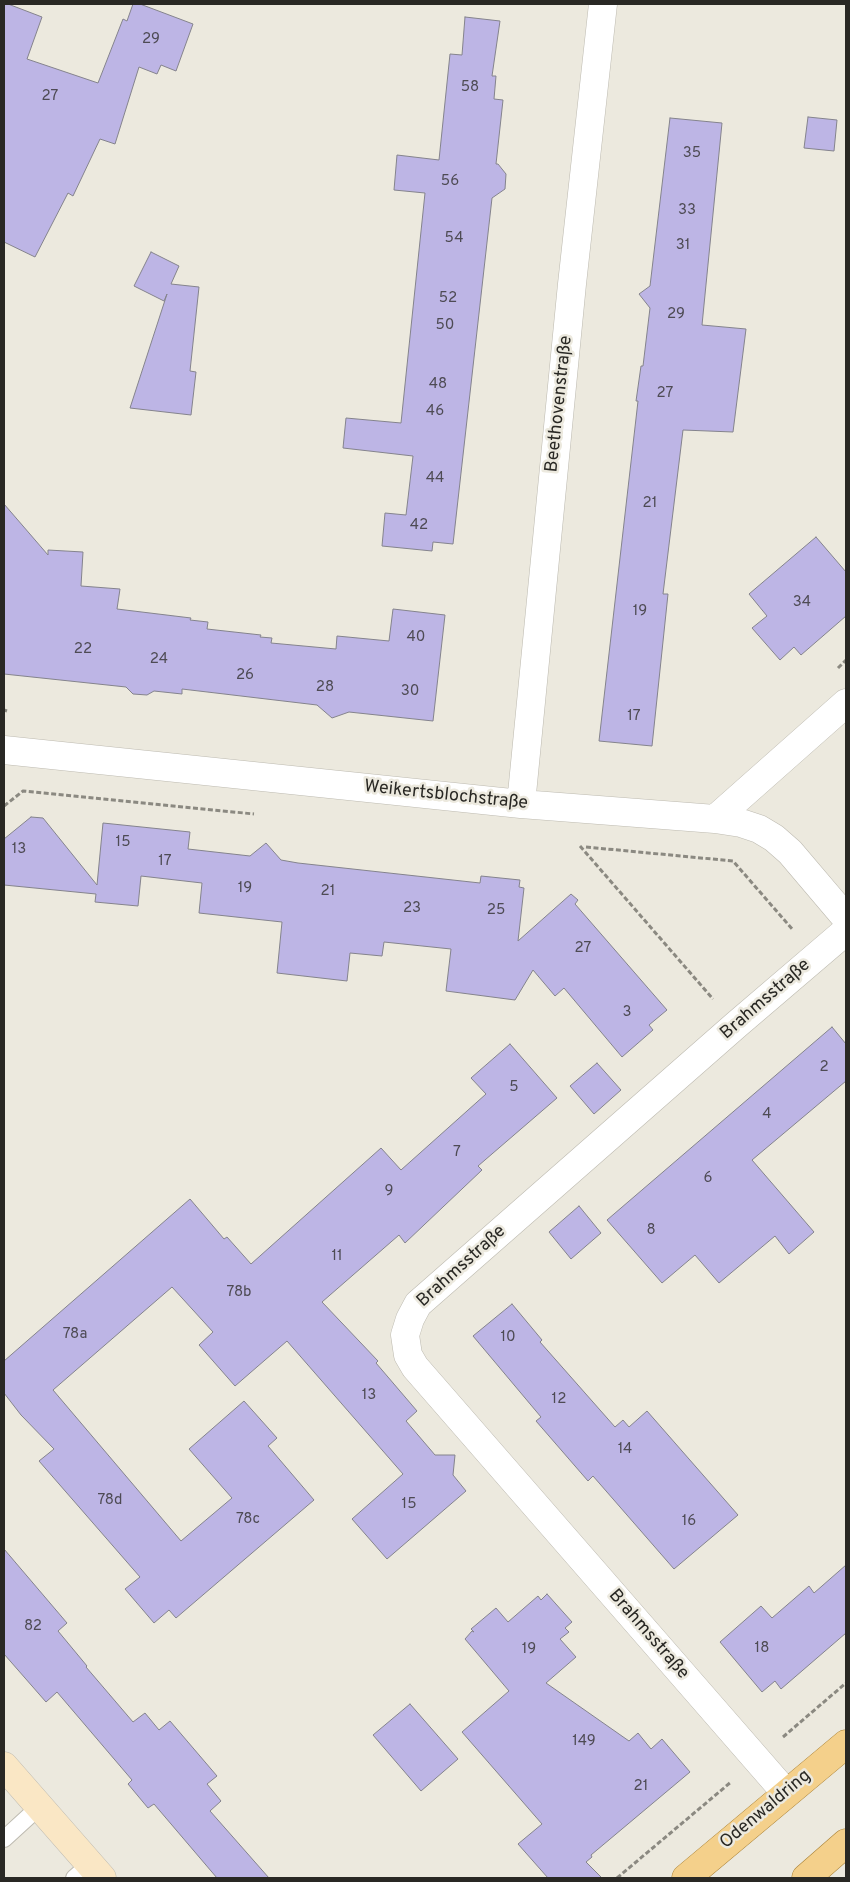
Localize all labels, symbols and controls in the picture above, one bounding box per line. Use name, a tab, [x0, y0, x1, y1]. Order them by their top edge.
house number: 29	[142, 31, 160, 49]
house number: 58	[461, 79, 479, 97]
house number: 27	[42, 88, 58, 106]
house number: 35	[683, 145, 701, 163]
house number: 56	[441, 173, 459, 191]
house number: 33	[678, 202, 696, 220]
house number: 54	[445, 230, 463, 248]
house number: 31	[676, 237, 690, 255]
house number: 52	[439, 290, 457, 308]
house number: 29	[667, 306, 685, 324]
house number: 50	[436, 317, 454, 335]
street label: Beethovenstraße	[542, 335, 578, 473]
house number: 48	[429, 376, 447, 394]
house number: 27	[657, 385, 673, 403]
house number: 46	[426, 403, 444, 421]
house number: 44	[426, 470, 444, 488]
house number: 21	[643, 495, 657, 513]
house number: 42	[410, 517, 428, 535]
house number: 34	[793, 594, 811, 612]
house number: 19	[633, 603, 647, 621]
house number: 40	[407, 629, 425, 647]
house number: 22	[74, 641, 92, 659]
house number: 24	[150, 651, 168, 669]
house number: 26	[236, 667, 254, 685]
house number: 28	[316, 679, 334, 697]
house number: 30	[401, 683, 419, 701]
house number: 17	[627, 708, 641, 726]
street label: Weikertsblochstraße	[363, 777, 529, 815]
house number: 15	[116, 834, 130, 852]
house number: 13	[12, 841, 26, 859]
house number: 17	[158, 853, 172, 871]
house number: 19	[238, 880, 252, 898]
house number: 21	[321, 883, 335, 901]
house number: 23	[403, 900, 421, 918]
house number: 25	[487, 902, 505, 920]
house number: 27	[575, 940, 591, 958]
street label: Brahmsstraße	[717, 955, 815, 1045]
house number: 3	[622, 1004, 632, 1022]
house number: 2	[819, 1059, 829, 1077]
house number: 5	[509, 1079, 519, 1097]
house number: 4	[762, 1106, 772, 1124]
house number: 7	[453, 1144, 461, 1162]
house number: 6	[704, 1170, 712, 1188]
house number: 9	[385, 1183, 393, 1201]
street label: Brahmsstraße	[413, 1221, 511, 1313]
house number: 8	[646, 1222, 656, 1240]
house number: 11	[331, 1248, 343, 1266]
house number: 78b	[227, 1284, 251, 1302]
house number: 78a	[63, 1326, 87, 1344]
house number: 10	[500, 1329, 516, 1347]
house number: 13	[362, 1387, 376, 1405]
house number: 12	[552, 1391, 566, 1409]
house number: 14	[618, 1441, 632, 1459]
house number: 78d	[97, 1492, 123, 1510]
house number: 15	[402, 1496, 416, 1514]
house number: 78c	[236, 1511, 260, 1529]
house number: 16	[682, 1513, 696, 1531]
street label: Brahmsstraße	[603, 1586, 693, 1684]
house number: 82	[24, 1618, 42, 1636]
house number: 18	[755, 1640, 769, 1658]
house number: 19	[522, 1641, 536, 1659]
house number: 149	[572, 1733, 596, 1751]
street label: Odenwaldring	[716, 1766, 816, 1854]
house number: 21	[634, 1778, 648, 1796]

